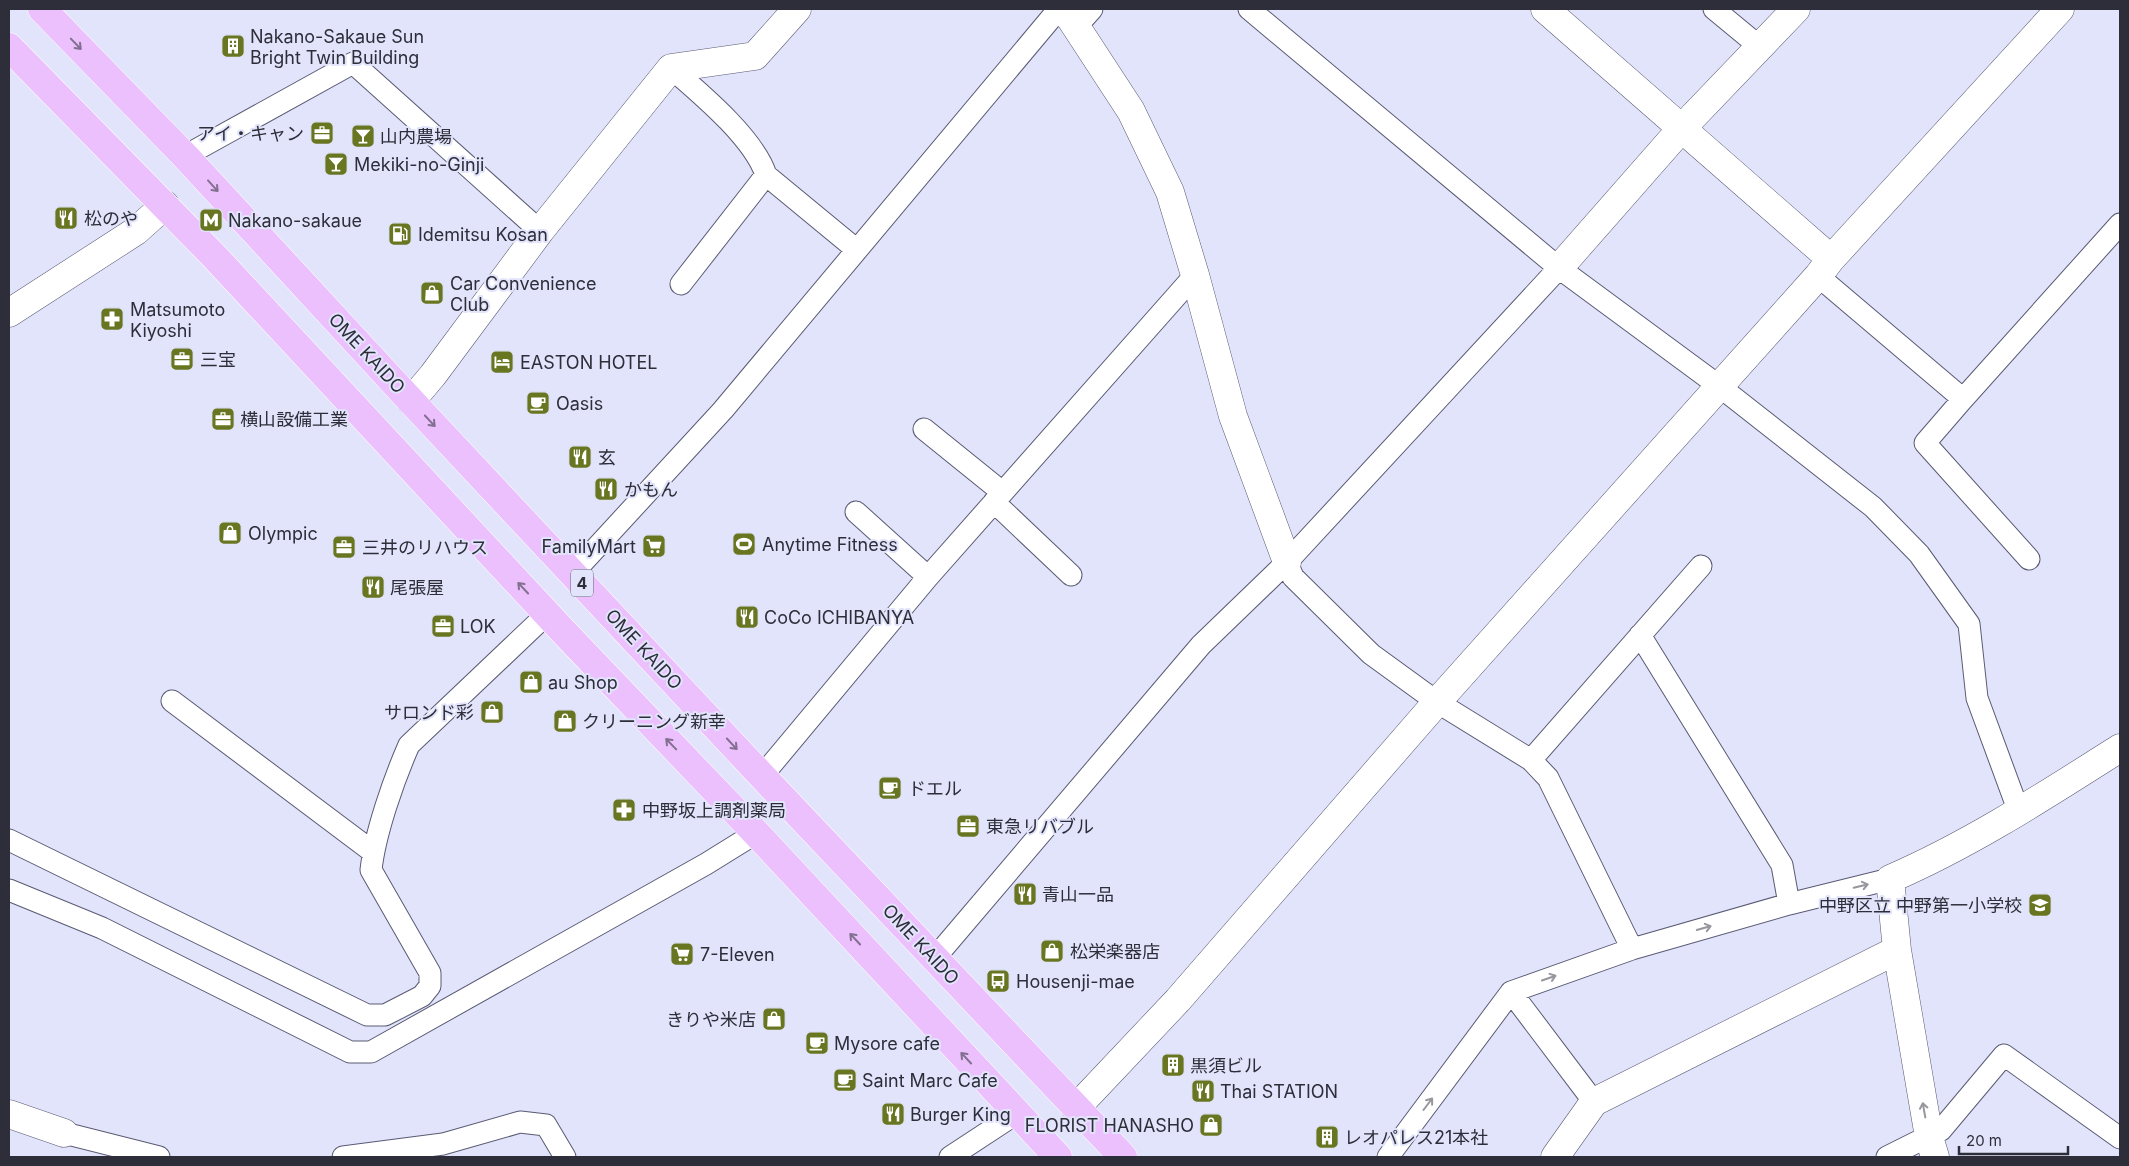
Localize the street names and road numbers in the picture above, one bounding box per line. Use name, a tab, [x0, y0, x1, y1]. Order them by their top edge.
street label: OME KAIDO	[325, 309, 409, 397]
road number: 4	[571, 570, 593, 596]
street label: OME KAIDO	[602, 605, 686, 693]
street label: OME KAIDO	[879, 900, 963, 988]

